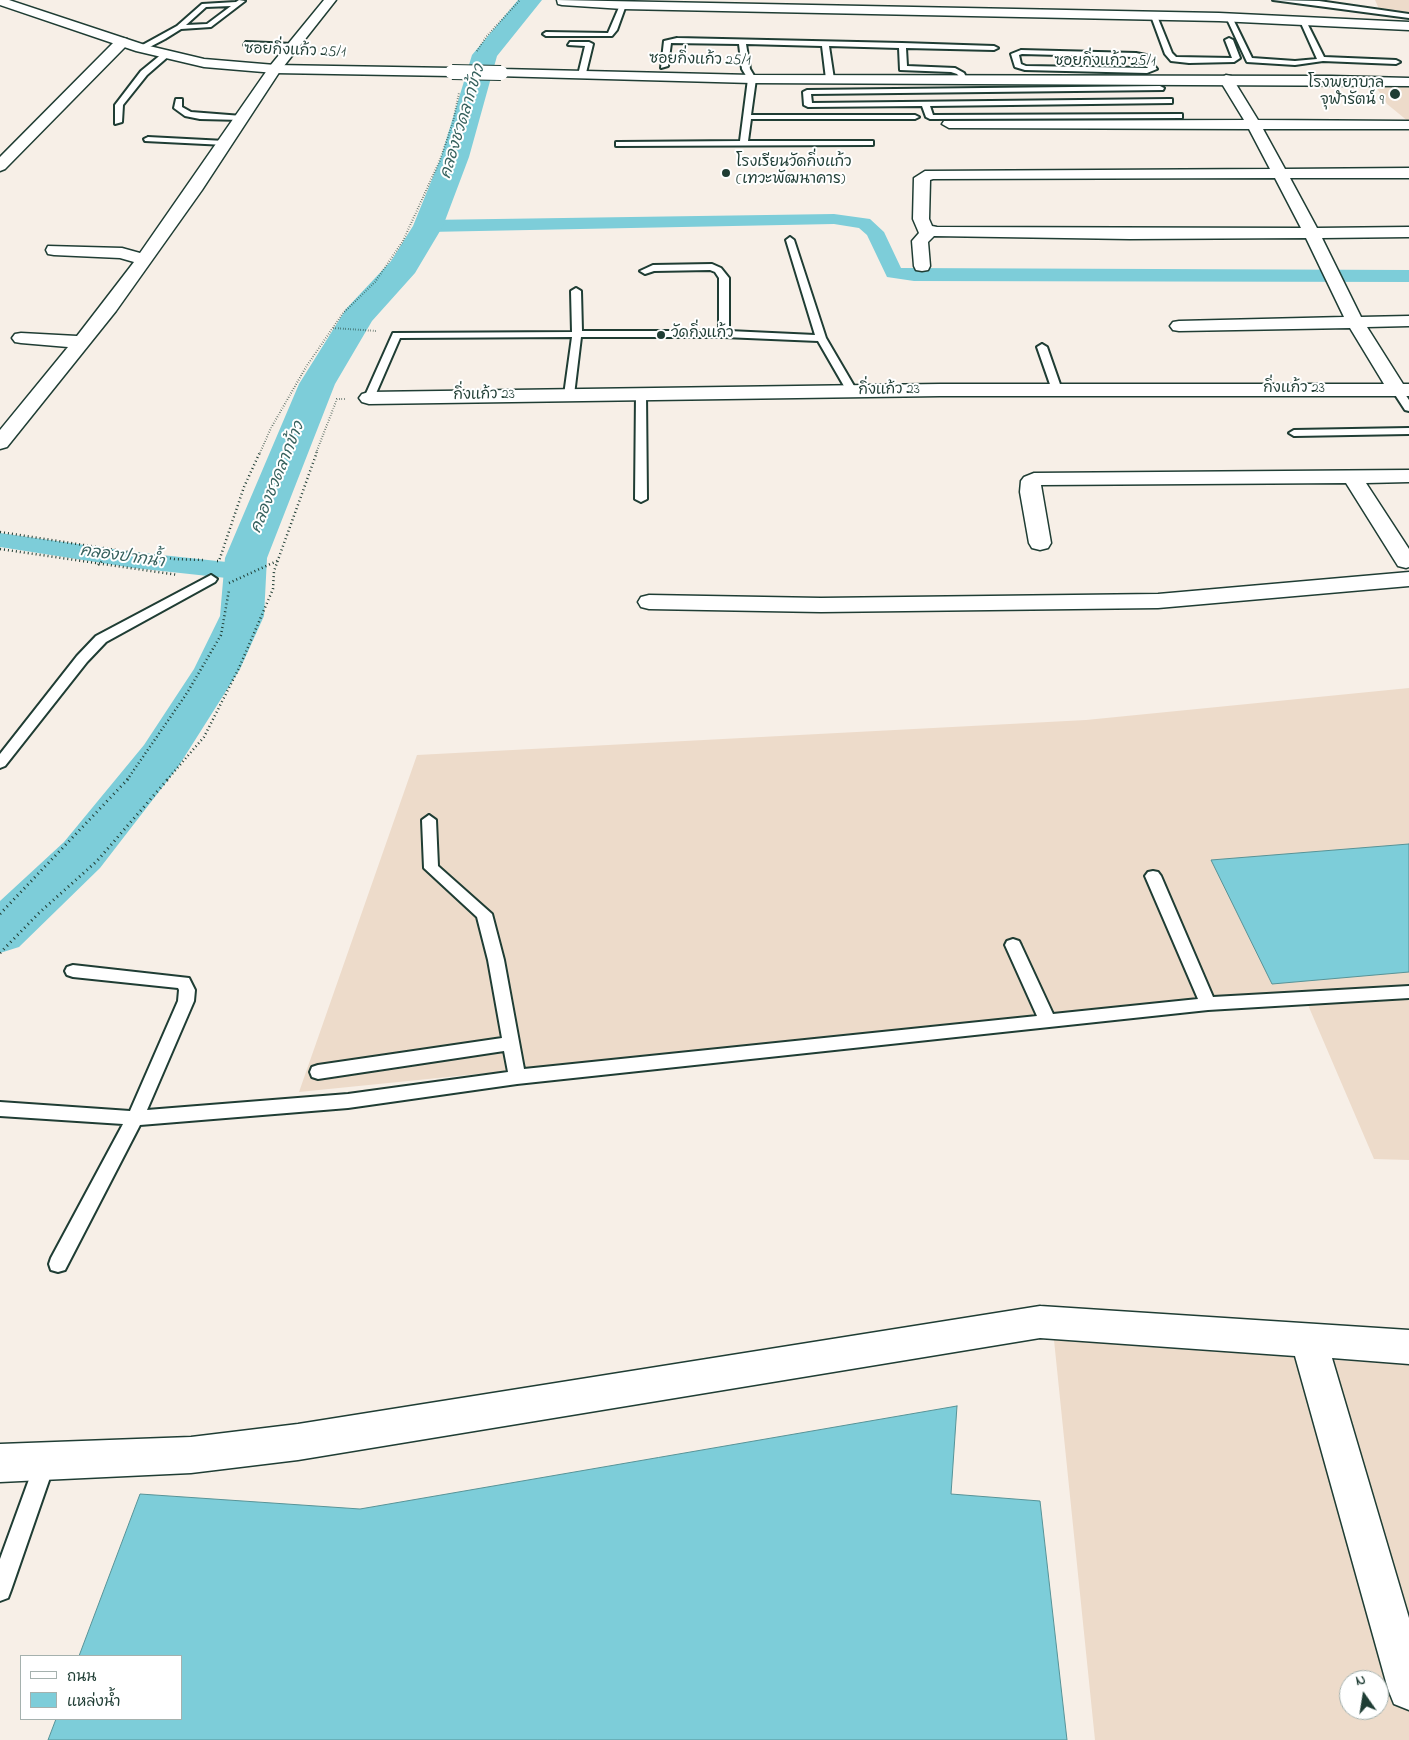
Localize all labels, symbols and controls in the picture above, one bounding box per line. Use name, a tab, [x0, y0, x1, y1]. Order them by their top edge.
street label: ซอยกิ่งแก้ว 25/1	[244, 41, 346, 63]
street label: ซอยกิ่งแก้ว 25/1	[649, 51, 751, 71]
street label: ซอยกิ่งแก้ว 25/1	[1054, 54, 1156, 72]
water label: คลองชวดลากข้าว	[438, 63, 490, 181]
place label: โรงพยาบาล จุฬารัตน์ 9	[1308, 76, 1384, 111]
marker: โรงพยาบาล จุฬารัตน์ 9	[1388, 87, 1402, 101]
place label: โรงเรียนวัดกิ่งแก้ว (เทวะพัฒนาคาร)	[736, 155, 851, 190]
marker: โรงเรียนวัดกิ่งแก้ว (เทวะพัฒนาคาร)	[720, 167, 732, 179]
place label: วัดกิ่งแก้ว	[671, 326, 733, 344]
marker: วัดกิ่งแก้ว	[655, 329, 667, 341]
street label: กิ่งแก้ว 23	[858, 381, 920, 401]
street label: กิ่งแก้ว 23	[1263, 381, 1325, 399]
street label: กิ่งแก้ว 23	[453, 386, 515, 406]
water label: คลองชวดลากข้าว	[248, 420, 310, 536]
water label: คลองปากน้ำ	[79, 543, 165, 573]
legend	[20, 1655, 182, 1720]
text: ถนน	[67, 1666, 96, 1688]
north arrow	[1339, 1670, 1389, 1720]
text: N	[1354, 1670, 1368, 1692]
text: แหล่งน้ำ	[67, 1691, 121, 1713]

